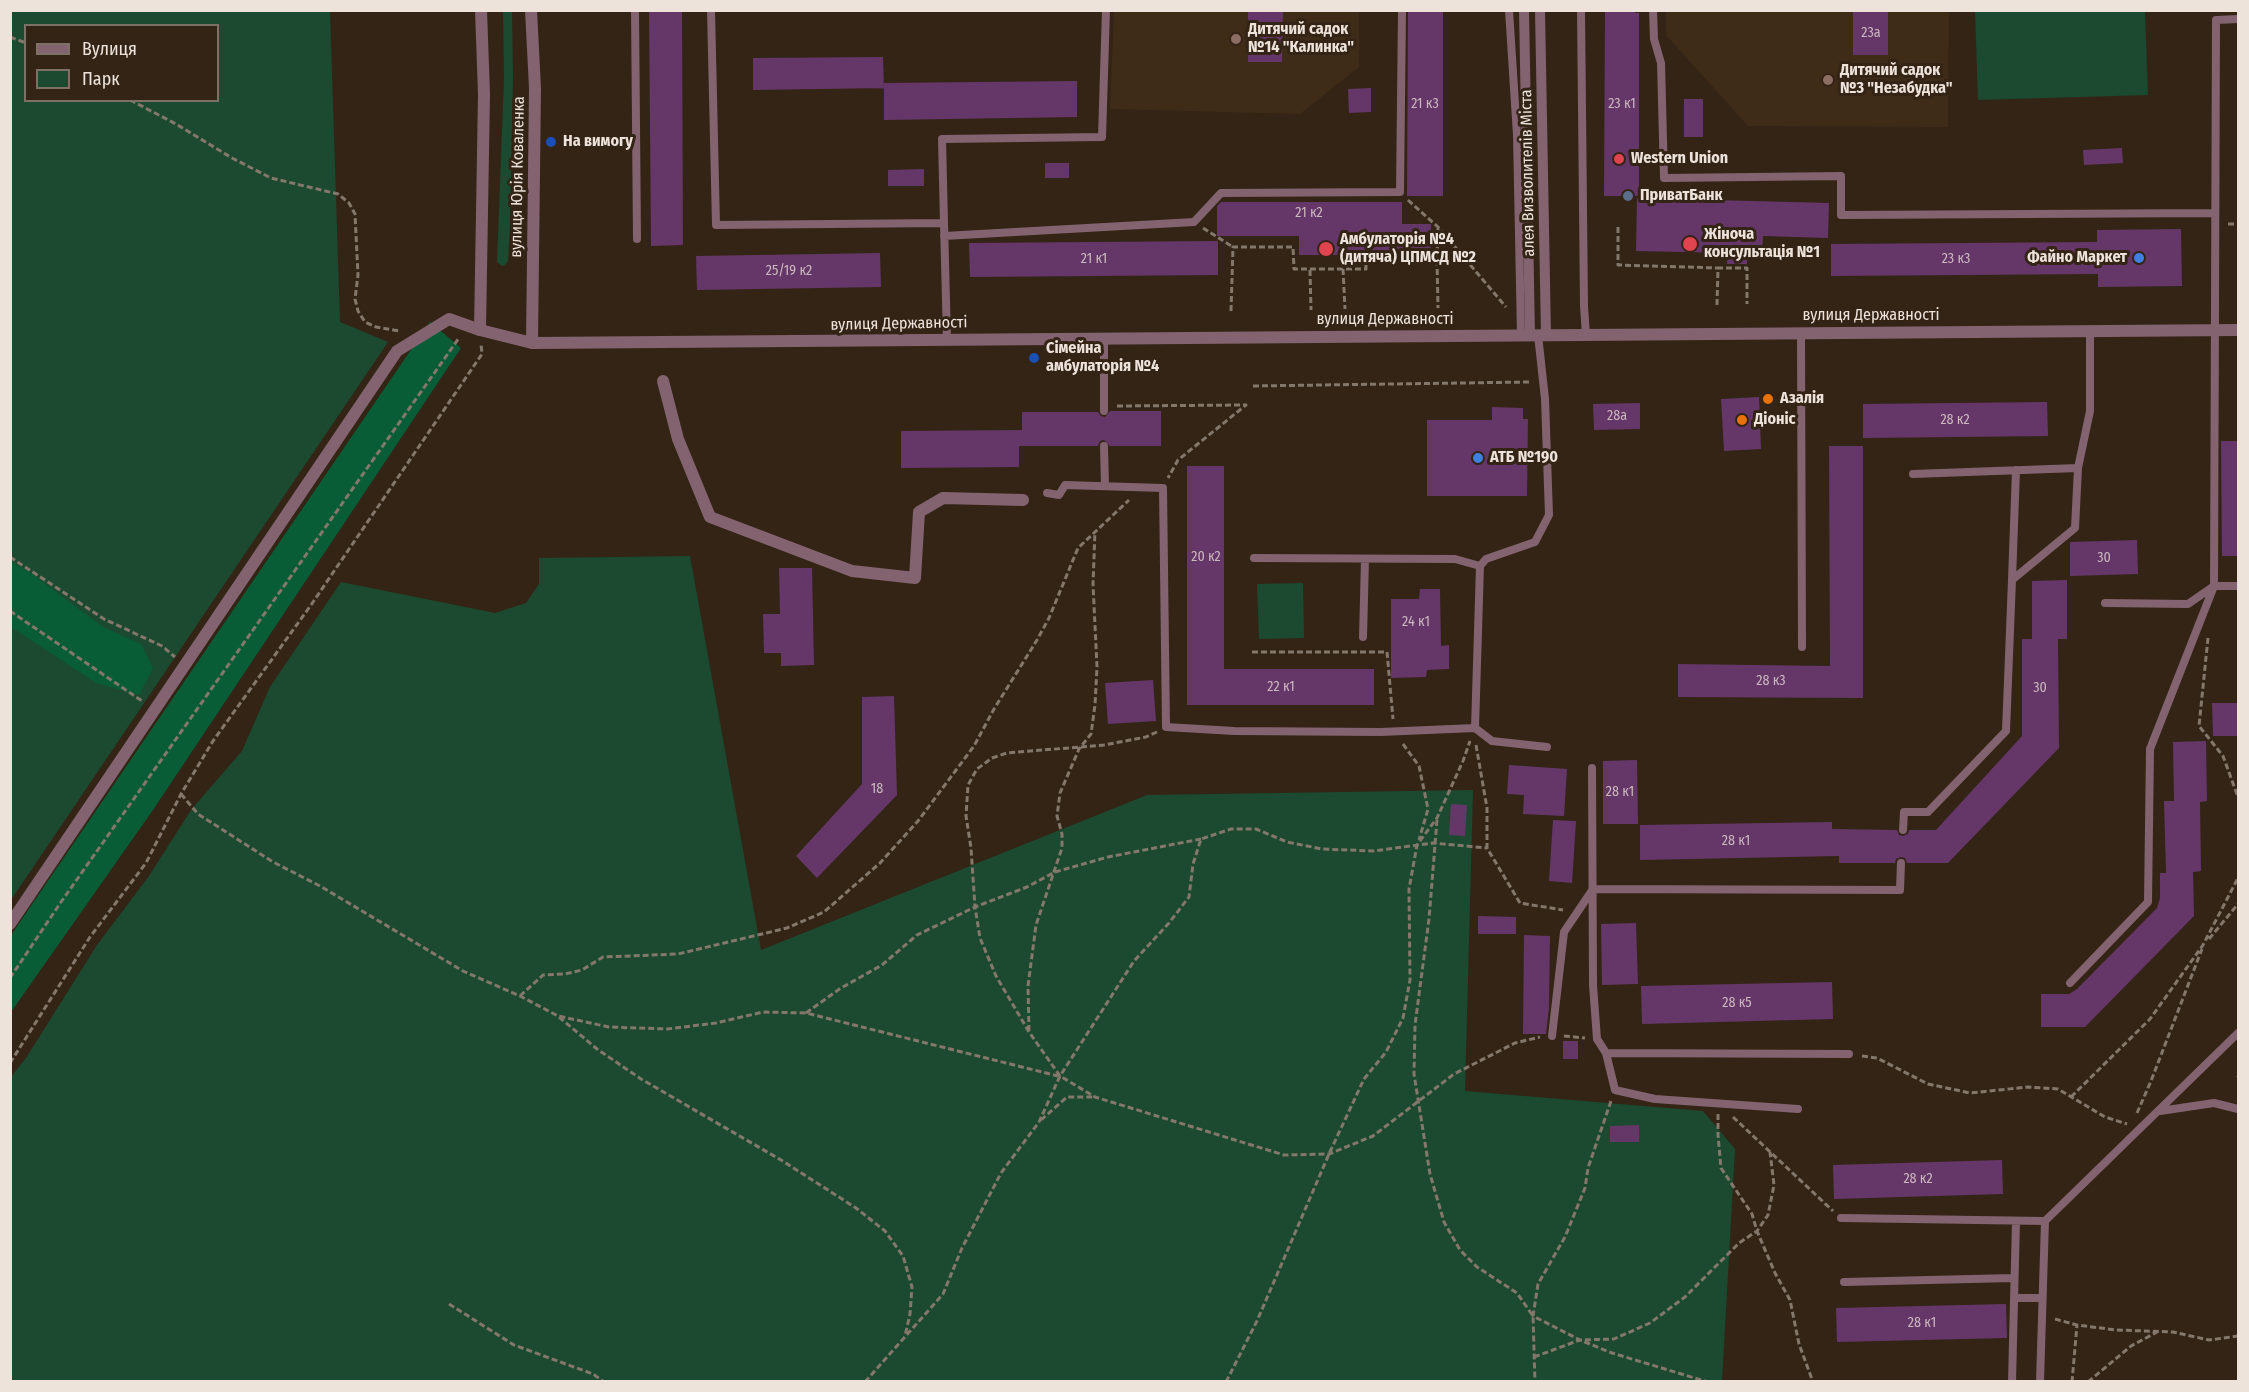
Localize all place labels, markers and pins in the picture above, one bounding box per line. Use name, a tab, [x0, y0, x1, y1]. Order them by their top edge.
place label: Дитячий садок №14 "Калинка"	[1248, 20, 1354, 58]
marker: Дитячий садок №14 "Калинка"	[1229, 32, 1243, 46]
place label: Дитячий садок №3 "Незабудка"	[1840, 61, 1953, 99]
marker: Дитячий садок №3 "Незабудка"	[1821, 73, 1835, 87]
place label: На вимогу	[563, 132, 633, 152]
marker: На вимогу	[544, 135, 558, 149]
place label: Western Union	[1631, 149, 1728, 169]
marker: Western Union	[1612, 152, 1626, 166]
place label: ПриватБанк	[1640, 186, 1722, 206]
marker: ПриватБанк	[1621, 189, 1635, 203]
place label: Жіноча консультація №1	[1704, 225, 1820, 263]
place label: Амбулаторія №4 (дитяча) ЦПМСД №2	[1340, 230, 1476, 268]
marker: Жіноча консультація №1	[1681, 235, 1699, 253]
marker: Амбулаторія №4 (дитяча) ЦПМСД №2	[1317, 240, 1335, 258]
place label: Файно Маркет	[2027, 248, 2127, 268]
marker: Файно Маркет	[2132, 251, 2146, 265]
place label: Сімейна амбулаторія №4	[1046, 339, 1159, 377]
marker: Сімейна амбулаторія №4	[1027, 351, 1041, 365]
place label: Азалія	[1780, 389, 1824, 409]
marker: Азалія	[1761, 392, 1775, 406]
place label: Діоніс	[1754, 410, 1796, 430]
marker: Діоніс	[1735, 413, 1749, 427]
place label: АТБ №190	[1490, 448, 1558, 468]
marker: АТБ №190	[1471, 451, 1485, 465]

